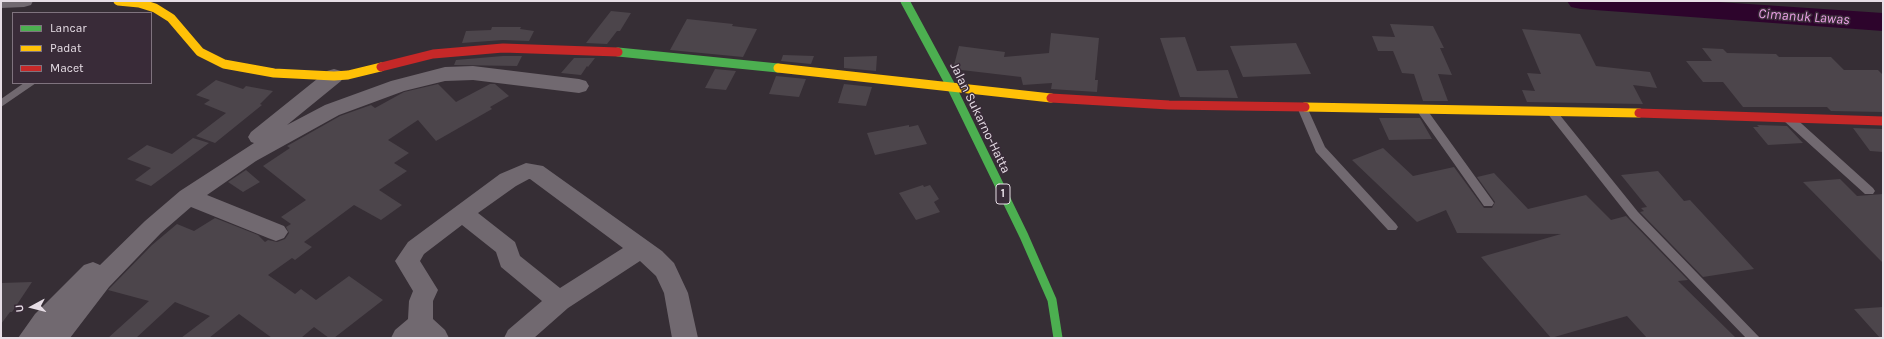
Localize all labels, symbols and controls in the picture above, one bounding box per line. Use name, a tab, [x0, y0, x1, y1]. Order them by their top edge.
water label: Cimanuk Lawas	[1758, 5, 1850, 29]
legend	[12, 12, 152, 84]
text: Lancar	[50, 21, 87, 35]
text: Padat	[50, 41, 81, 55]
street label: Jalan Sukarno-Hatta	[946, 60, 1014, 176]
text: Macet	[50, 61, 84, 75]
road number: 1	[996, 184, 1010, 204]
north arrow	[12, 287, 52, 327]
text: U	[13, 304, 27, 313]

